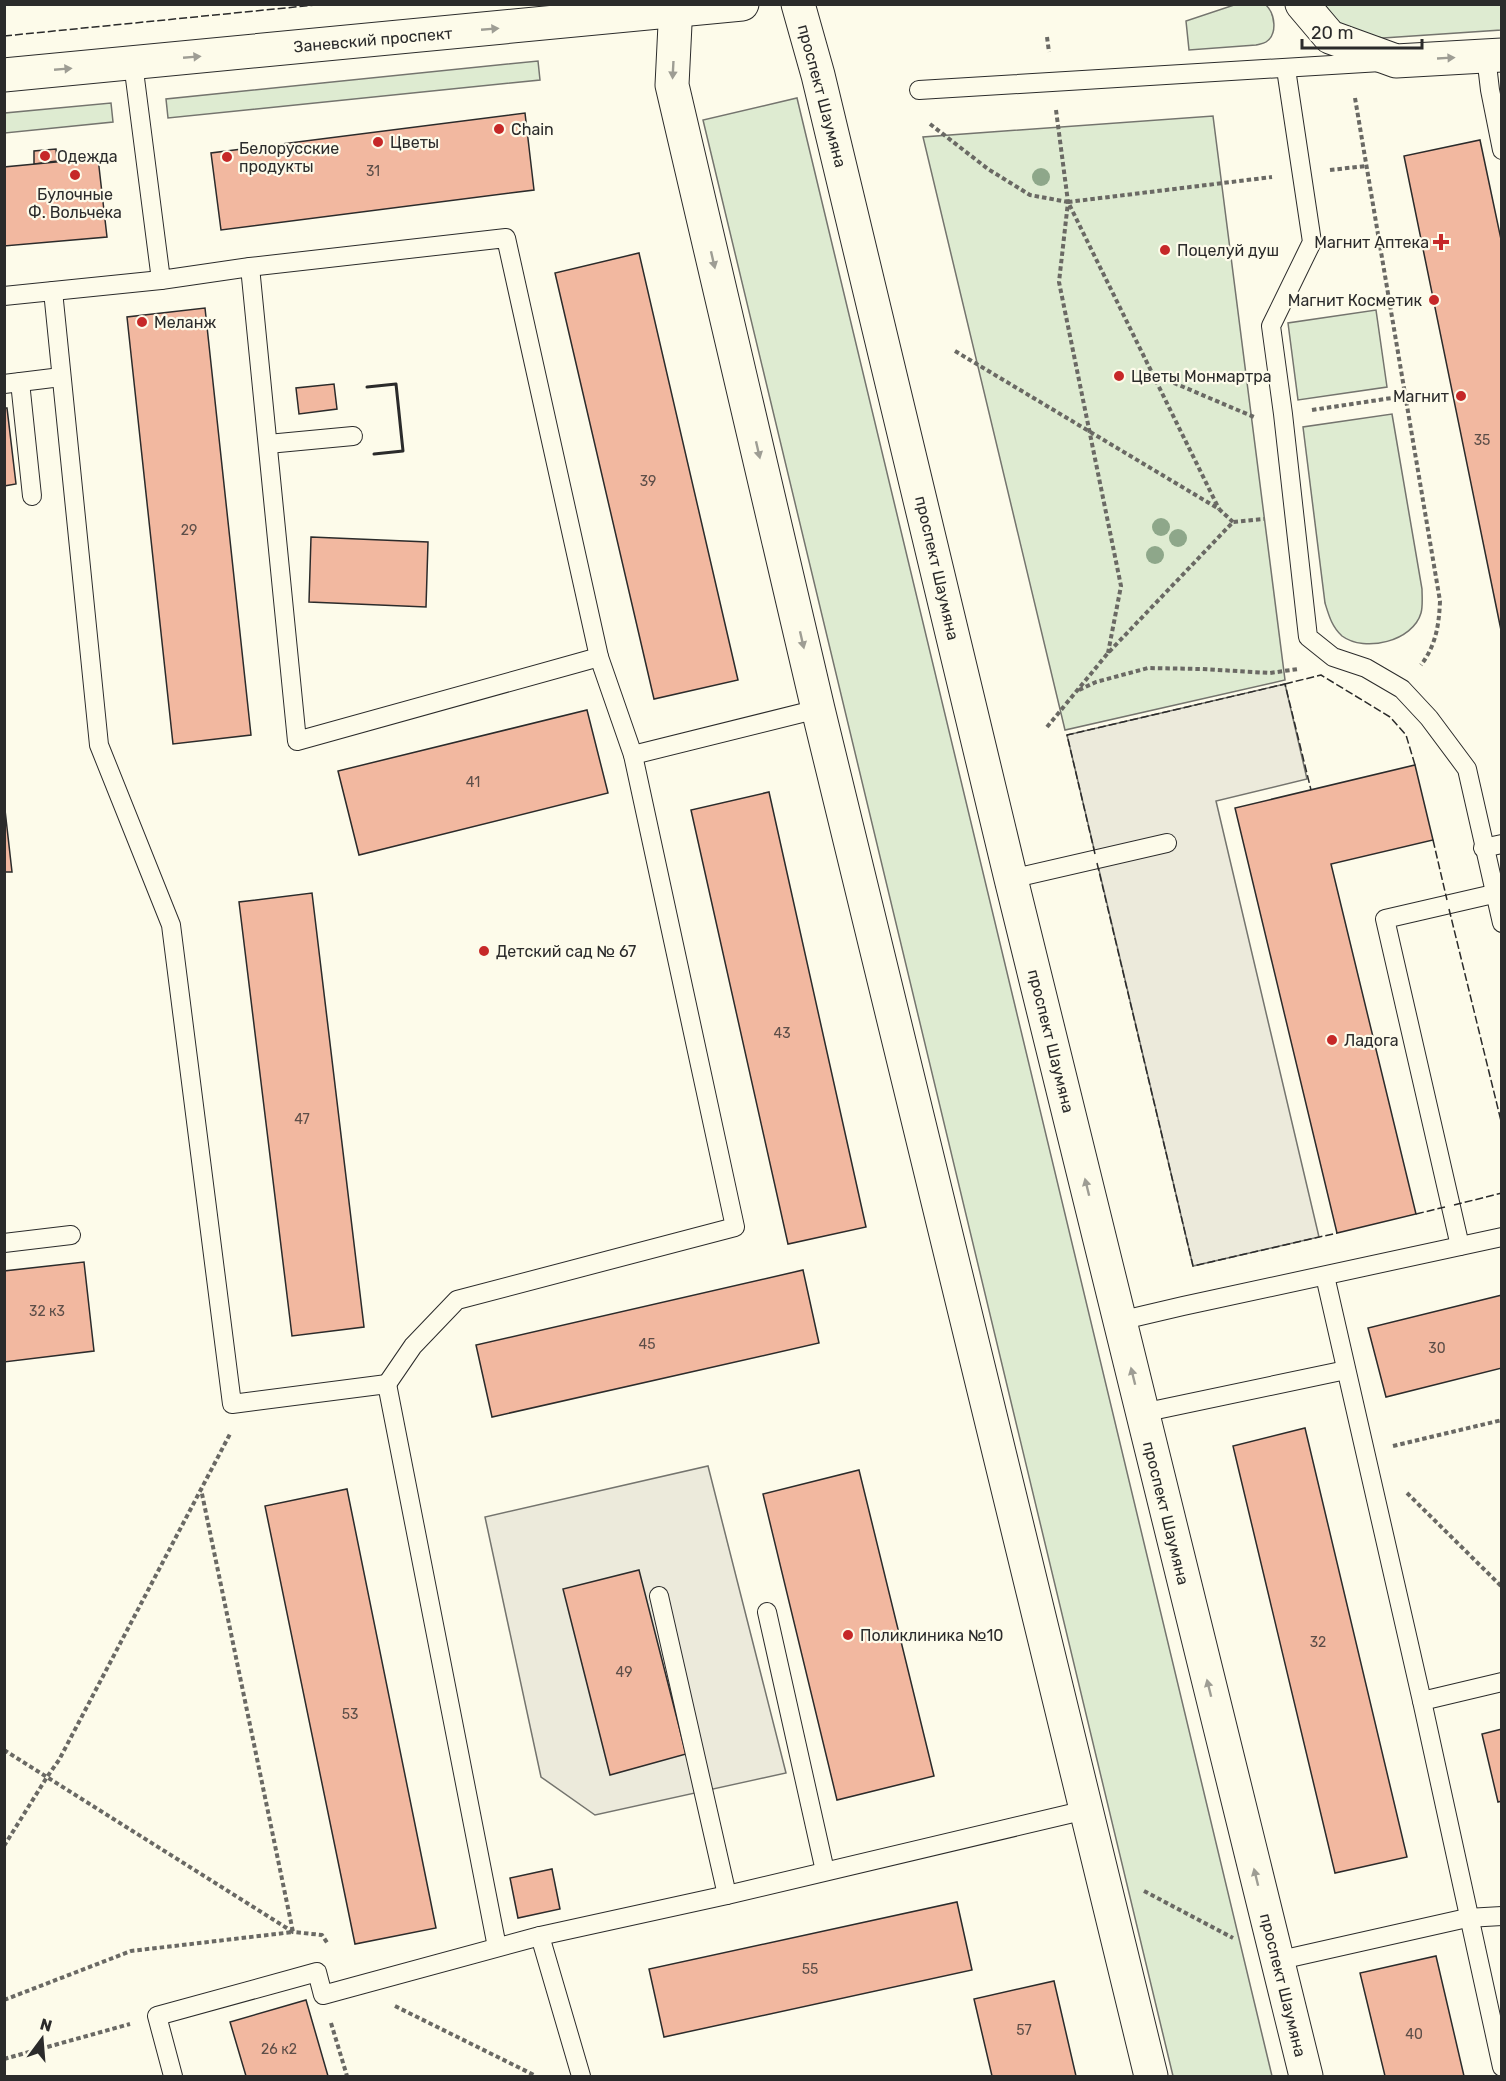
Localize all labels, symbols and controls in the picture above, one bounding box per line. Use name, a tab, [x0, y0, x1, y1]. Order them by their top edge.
scale bar	[1302, 12, 1422, 50]
street label: проспект Шаумяна	[794, 22, 850, 170]
text: 20 m	[1311, 22, 1353, 44]
street label: Заневский проспект	[293, 24, 453, 56]
one-way arrow	[481, 24, 500, 34]
one-way arrow	[182, 52, 201, 62]
one-way arrow	[1436, 54, 1455, 63]
one-way arrow	[668, 60, 677, 79]
one-way arrow	[53, 64, 72, 74]
place label: Chain	[511, 120, 554, 139]
marker: Chain	[492, 122, 506, 136]
place label: Цветы	[390, 133, 439, 152]
marker: Цветы	[371, 135, 385, 149]
place label: Белорусские продукты	[239, 139, 339, 176]
place label: Одежда	[57, 147, 118, 166]
marker: Одежда	[38, 149, 52, 163]
marker: Белорусские продукты	[220, 150, 234, 164]
house number: 31	[366, 163, 380, 180]
marker: Булочные Ф. Вольчека	[68, 168, 82, 182]
place label: Булочные Ф. Вольчека	[28, 185, 122, 222]
place label: Магнит Аптека	[1314, 233, 1429, 252]
marker: Магнит Аптека	[1434, 235, 1448, 249]
place label: Поцелуй душ	[1177, 241, 1279, 260]
marker: Поцелуй душ	[1158, 243, 1172, 257]
one-way arrow	[709, 251, 719, 269]
place label: Магнит Косметик	[1288, 291, 1422, 310]
marker: Магнит Косметик	[1427, 293, 1441, 307]
place label: Меланж	[154, 313, 216, 332]
marker: Меланж	[135, 315, 149, 329]
place label: Цветы Монмартра	[1131, 367, 1272, 386]
marker: Цветы Монмартра	[1112, 369, 1126, 383]
place label: Магнит	[1393, 387, 1449, 406]
marker: Магнит	[1454, 389, 1468, 403]
house number: 35	[1474, 432, 1490, 449]
one-way arrow	[753, 441, 763, 459]
house number: 39	[640, 473, 656, 490]
street label: проспект Шаумяна	[911, 494, 963, 642]
house number: 29	[181, 522, 197, 539]
one-way arrow	[798, 631, 808, 649]
house number: 41	[466, 774, 480, 791]
place label: Детский сад № 67	[496, 942, 636, 961]
marker: Детский сад № 67	[477, 944, 491, 958]
street label: проспект Шаумяна	[1024, 967, 1078, 1115]
house number: 43	[773, 1025, 791, 1042]
place label: Ладога	[1344, 1031, 1399, 1050]
marker: Ладога	[1325, 1033, 1339, 1047]
house number: 47	[294, 1111, 310, 1128]
one-way arrow	[1082, 1177, 1091, 1196]
house number: 32 к3	[29, 1303, 65, 1320]
house number: 45	[638, 1336, 656, 1353]
house number: 30	[1428, 1340, 1446, 1357]
one-way arrow	[1127, 1367, 1137, 1385]
street label: проспект Шаумяна	[1139, 1439, 1193, 1587]
place label: Поликлиника №10	[860, 1626, 1003, 1645]
marker: Поликлиника №10	[841, 1628, 855, 1642]
house number: 32	[1310, 1634, 1326, 1651]
house number: 49	[616, 1664, 632, 1681]
one-way arrow	[1204, 1679, 1214, 1697]
house number: 53	[342, 1706, 358, 1723]
one-way arrow	[1250, 1868, 1260, 1886]
street label: проспект Шаумяна	[1256, 1911, 1310, 2059]
house number: 55	[802, 1961, 818, 1978]
north arrow	[12, 2009, 72, 2069]
text: N	[38, 2014, 54, 2036]
house number: 57	[1016, 2022, 1032, 2039]
house number: 40	[1405, 2026, 1423, 2043]
house number: 26 к2	[261, 2041, 297, 2058]

